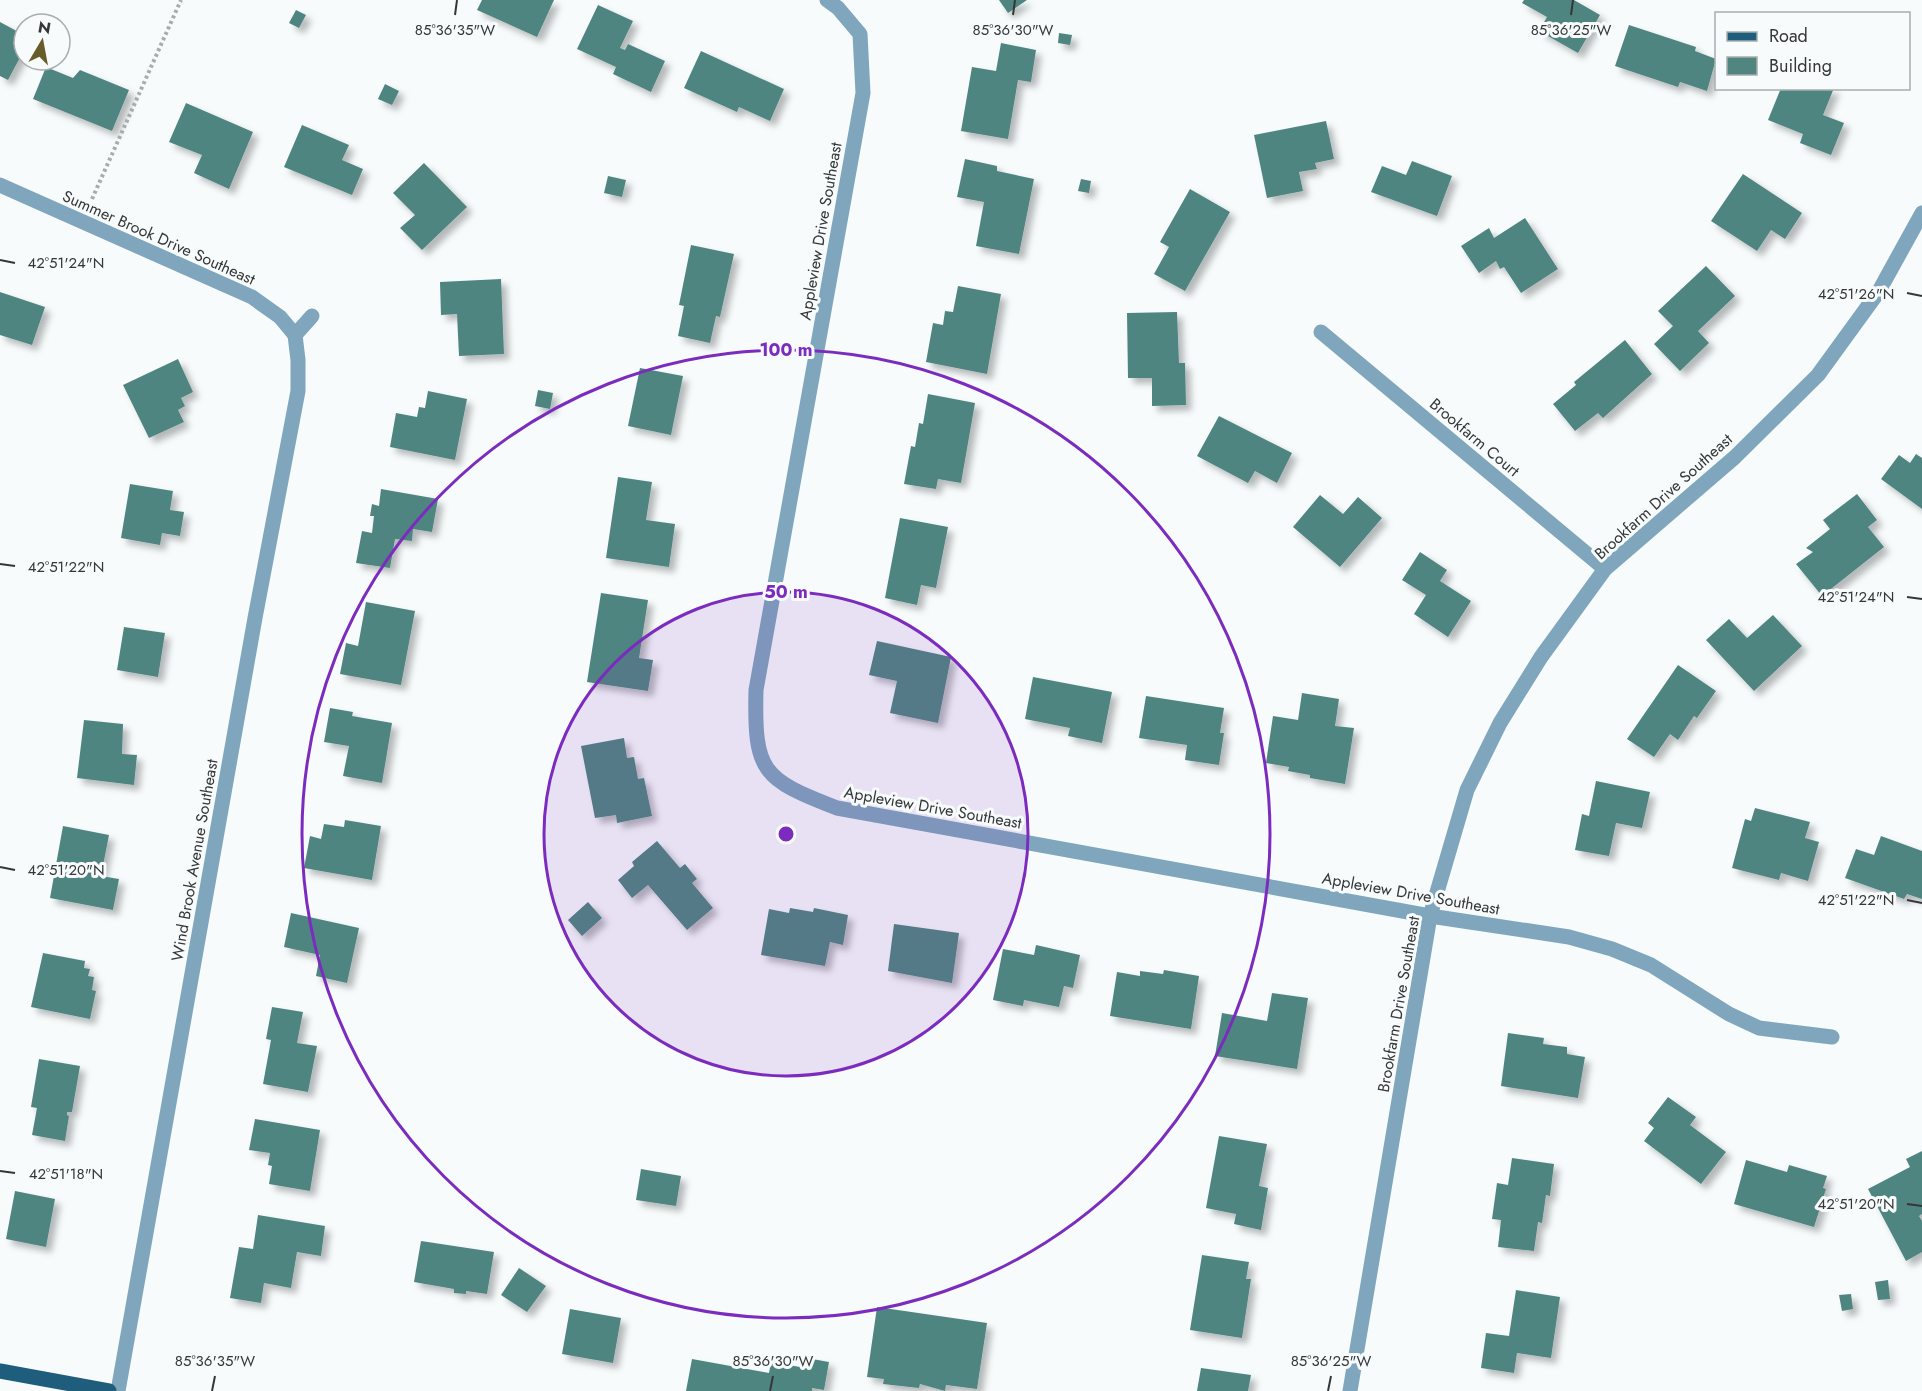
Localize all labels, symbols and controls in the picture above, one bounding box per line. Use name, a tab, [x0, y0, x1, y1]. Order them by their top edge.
north arrow	[12, 12, 72, 72]
legend	[1715, 12, 1910, 90]
text: N	[36, 15, 53, 40]
text: 85°36'35"W	[415, 19, 495, 41]
text: 85°36'30"W	[973, 19, 1054, 41]
text: 85°36'25"W	[1531, 19, 1612, 41]
text: Road	[1769, 23, 1808, 49]
text: Building	[1769, 53, 1832, 79]
street label: Appleview Drive Southeast	[794, 140, 847, 322]
street label: Summer Brook Drive Southeast	[59, 184, 259, 291]
text: 42°51'24"N	[28, 252, 104, 274]
text: 42°51'26"N	[1818, 283, 1894, 305]
text: 100 m	[759, 337, 813, 363]
street label: Brookfarm Court	[1425, 393, 1525, 482]
street label: Brookfarm Drive Southeast	[1589, 428, 1737, 565]
text: 42°51'22"N	[28, 556, 104, 578]
text: 50 m	[764, 579, 808, 605]
text: 42°51'24"N	[1818, 586, 1894, 608]
street label: Wind Brook Avenue Southeast	[165, 757, 224, 963]
street label: Appleview Drive Southeast	[842, 781, 1024, 834]
centre of rings	[776, 824, 796, 844]
text: 42°51'20"N	[27, 859, 105, 881]
street label: Appleview Drive Southeast	[1320, 867, 1502, 920]
text: 42°51'22"N	[1818, 889, 1894, 911]
street label: Brookfarm Drive Southeast	[1372, 914, 1425, 1094]
text: 42°51'18"N	[29, 1163, 103, 1185]
text: 42°51'20"N	[1817, 1193, 1895, 1215]
text: 85°36'35"W	[175, 1350, 255, 1372]
text: 85°36'30"W	[733, 1350, 814, 1372]
text: 85°36'25"W	[1291, 1350, 1372, 1372]

